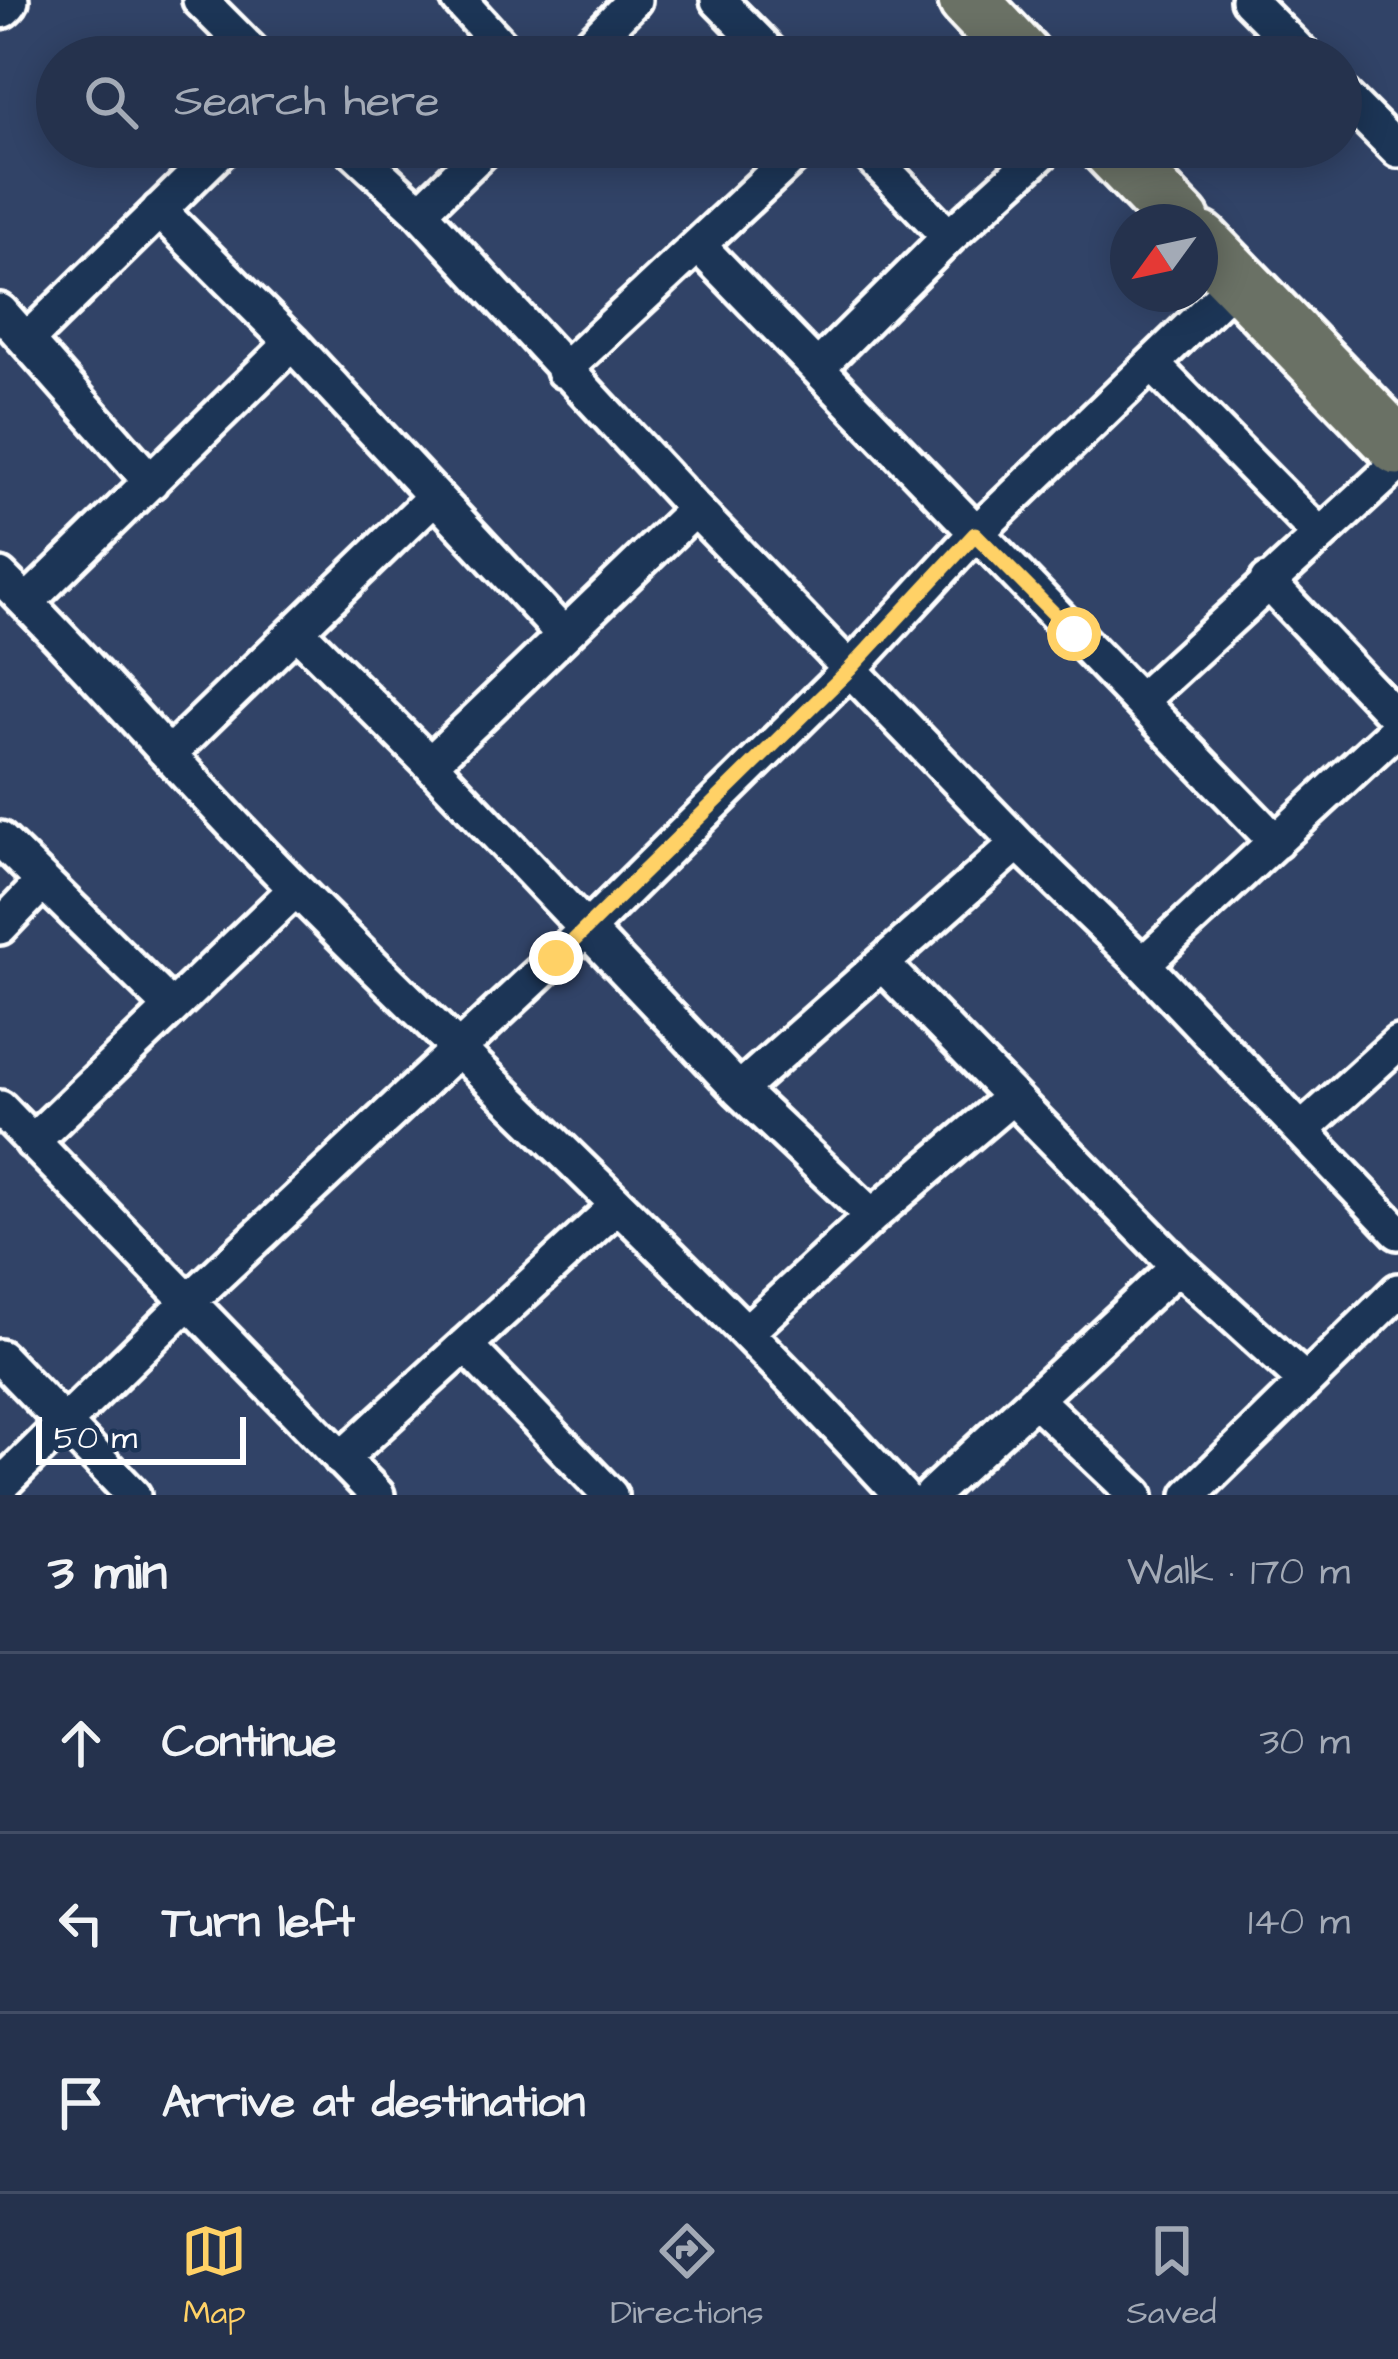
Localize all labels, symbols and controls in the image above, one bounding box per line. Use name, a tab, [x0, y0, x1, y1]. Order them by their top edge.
search box	[36, 36, 1362, 168]
icon: search	[78, 69, 144, 135]
text: Search here	[174, 71, 440, 133]
north arrow	[1110, 204, 1218, 312]
route start	[1047, 607, 1101, 661]
route end	[529, 931, 583, 985]
scale bar	[36, 1411, 246, 1464]
text: 50 m	[54, 1415, 137, 1461]
text: 3 min	[48, 1538, 167, 1609]
text: Walk · 170 m	[1127, 1546, 1350, 1600]
icon: ahead	[48, 1710, 114, 1776]
text: Continue	[162, 1712, 336, 1774]
text: 30 m	[1260, 1716, 1350, 1770]
icon: left	[48, 1890, 114, 1956]
text: Turn left	[162, 1892, 355, 1954]
text: 140 m	[1248, 1896, 1350, 1950]
icon: arrive	[48, 2070, 114, 2136]
text: Arrive at destination	[162, 2072, 585, 2134]
tab: Map	[181, 2218, 247, 2336]
tab: Directions	[610, 2218, 764, 2336]
tab: Saved	[1127, 2218, 1217, 2336]

